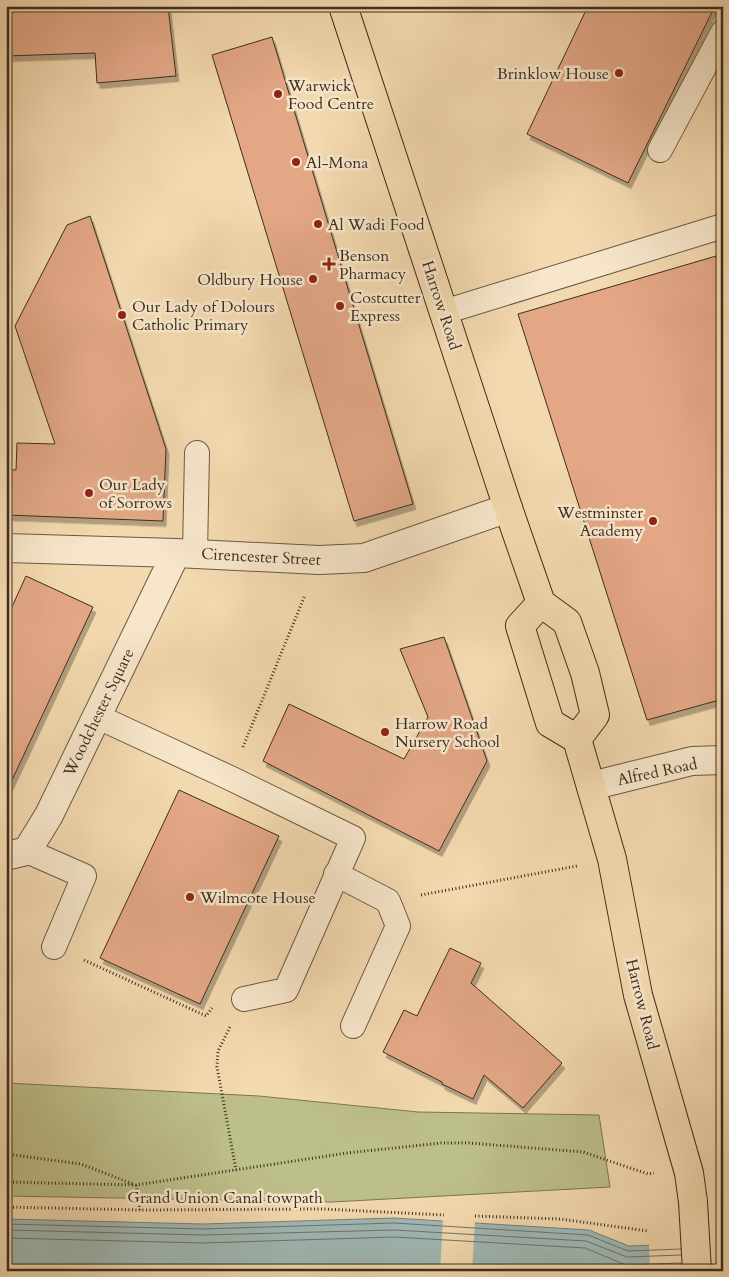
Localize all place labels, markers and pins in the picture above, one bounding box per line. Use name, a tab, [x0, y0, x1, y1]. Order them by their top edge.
place label: Brinklow House	[497, 63, 609, 85]
marker: Brinklow House	[613, 67, 625, 79]
place label: Warwick Food Centre	[287, 75, 374, 115]
marker: Warwick Food Centre	[272, 88, 284, 100]
place label: Al-Mona	[306, 152, 368, 174]
marker: Al-Mona	[290, 156, 302, 168]
place label: Al Wadi Food	[328, 214, 425, 236]
marker: Al Wadi Food	[312, 218, 324, 230]
place label: Benson Pharmacy	[339, 245, 407, 285]
marker: Benson Pharmacy	[323, 258, 335, 270]
place label: Oldbury House	[197, 269, 303, 291]
marker: Oldbury House	[307, 273, 319, 285]
place label: Costcutter Express	[350, 287, 421, 327]
place label: Our Lady of Dolours Catholic Primary	[132, 296, 275, 336]
marker: Costcutter Express	[334, 300, 346, 312]
marker: Our Lady of Dolours Catholic Primary	[116, 309, 128, 321]
place label: Our Lady of Sorrows	[99, 474, 172, 514]
marker: Our Lady of Sorrows	[83, 487, 95, 499]
place label: Westminster Academy	[556, 502, 644, 542]
marker: Westminster Academy	[647, 515, 659, 527]
place label: Harrow Road Nursery School	[395, 713, 500, 753]
marker: Harrow Road Nursery School	[379, 726, 391, 738]
place label: Wilmcote House	[199, 887, 316, 909]
marker: Wilmcote House	[184, 891, 196, 903]

